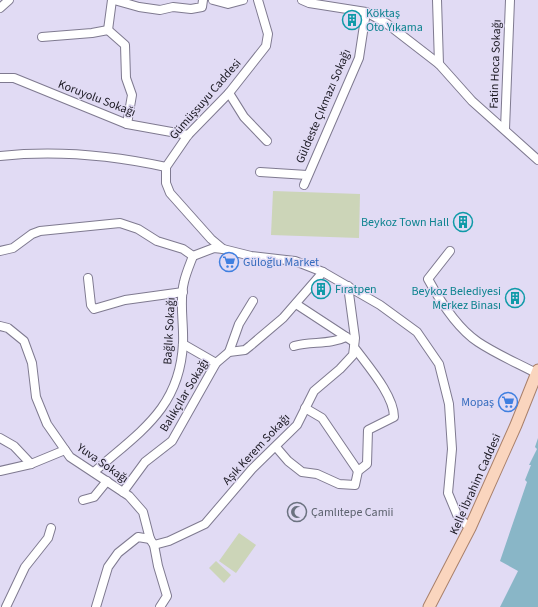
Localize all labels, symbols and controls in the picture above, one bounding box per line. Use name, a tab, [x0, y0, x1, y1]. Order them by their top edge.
place label: Köktaş Oto Yıkama	[366, 5, 423, 36]
building icon: Köktaş Oto Yıkama	[341, 9, 363, 31]
street label: Fatin Hoca Sokağı	[485, 19, 506, 109]
street label: Güldeste Çıkmazı Sokağı	[292, 46, 355, 166]
street label: Gümüşsuyu Caddesi	[166, 55, 245, 143]
street label: Koruyolu Sokağı	[56, 76, 138, 121]
building icon: Beykoz Town Hall	[452, 211, 474, 233]
place label: Beykoz Town Hall	[361, 214, 449, 231]
supermarket icon: Güloğlu Market	[218, 251, 240, 273]
place label: Güloğlu Market	[243, 254, 319, 271]
building icon: Fıratpen	[310, 278, 332, 300]
place label: Fıratpen	[335, 281, 377, 298]
place label: Beykoz Belediyesi Merkez Binası	[412, 283, 501, 314]
building icon: Beykoz Belediyesi Merkez Binası	[504, 287, 526, 309]
street label: Bağlık Sokağı	[159, 297, 180, 365]
street label: Balıkçılar Sokağı	[156, 355, 213, 435]
supermarket icon: Mopaş	[497, 391, 519, 413]
place label: Mopaş	[461, 394, 494, 411]
street label: Aşık Kerem Sokağı	[219, 410, 294, 489]
street label: Kelle İbrahim Caddesi	[446, 431, 505, 537]
street label: Yuva Sokağı	[73, 439, 132, 487]
mosque icon: Çamlıtepe Camii	[286, 501, 308, 523]
place label: Çamlıtepe Camii	[311, 504, 394, 521]

